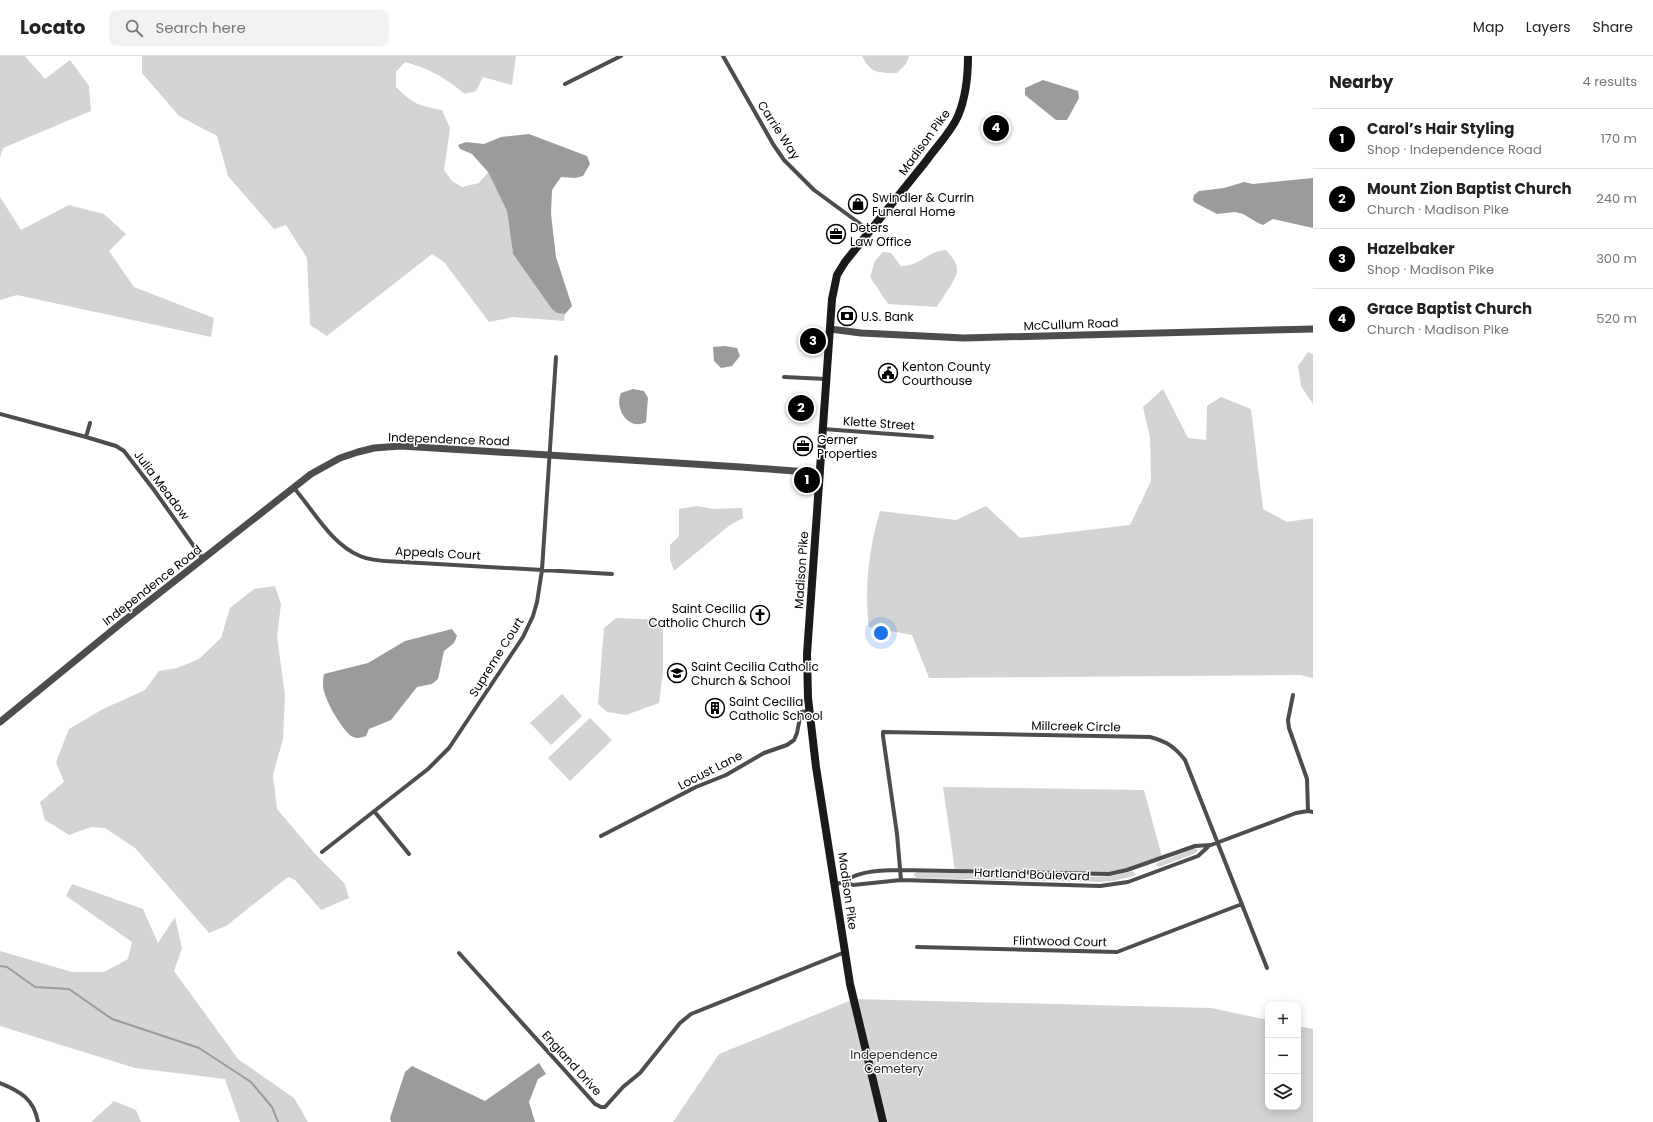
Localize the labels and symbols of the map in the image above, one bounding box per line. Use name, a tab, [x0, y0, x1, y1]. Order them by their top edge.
street label: Carrie Way	[754, 97, 804, 163]
street label: Madison Pike	[894, 106, 954, 178]
pin: 4	[983, 113, 1009, 143]
place label: Swindler & Currin Funeral Home	[872, 189, 974, 220]
shop icon: Swindler & Currin Funeral Home	[847, 193, 869, 215]
place label: Deters Law Office	[850, 219, 911, 250]
office icon: Deters Law Office	[825, 223, 847, 245]
bank icon: U.S. Bank	[836, 305, 858, 327]
place label: U.S. Bank	[861, 308, 915, 325]
street label: McCullum Road	[1023, 314, 1119, 334]
pin: 3	[800, 326, 826, 356]
place label: Kenton County Courthouse	[902, 358, 991, 389]
public building icon: Kenton County Courthouse	[877, 362, 899, 384]
pin: 2	[788, 393, 814, 423]
street label: Klette Street	[842, 412, 916, 434]
street label: Independence Road	[388, 428, 510, 450]
place label: Gerner Properties	[817, 431, 877, 462]
office icon: Gerner Properties	[792, 435, 814, 457]
street label: Julia Meadow	[130, 447, 194, 523]
pin: 1	[794, 465, 820, 495]
street label: Madison Pike	[790, 531, 812, 609]
street label: Independence Road	[99, 541, 205, 629]
street label: Appeals Court	[395, 542, 481, 564]
place label: Saint Cecilia Catholic Church	[648, 600, 746, 631]
church icon: Saint Cecilia Catholic Church	[749, 604, 771, 626]
street label: Supreme Court	[465, 614, 527, 700]
your location	[871, 623, 891, 643]
place label: Saint Cecilia Catholic Church & School	[691, 658, 819, 689]
school or university icon: Saint Cecilia Catholic Church & School	[666, 662, 688, 684]
place label: Saint Cecilia Catholic School	[729, 693, 823, 724]
building icon: Saint Cecilia Catholic School	[704, 697, 726, 719]
street label: Millcreek Circle	[1031, 717, 1121, 735]
street label: Locust Lane	[675, 747, 745, 793]
street label: Madison Pike	[834, 851, 862, 931]
street label: Hartland Boulevard	[974, 863, 1090, 885]
street label: Flintwood Court	[1013, 932, 1107, 950]
street label: England Drive	[538, 1027, 606, 1099]
park label: Independence Cemetery	[850, 1046, 938, 1077]

